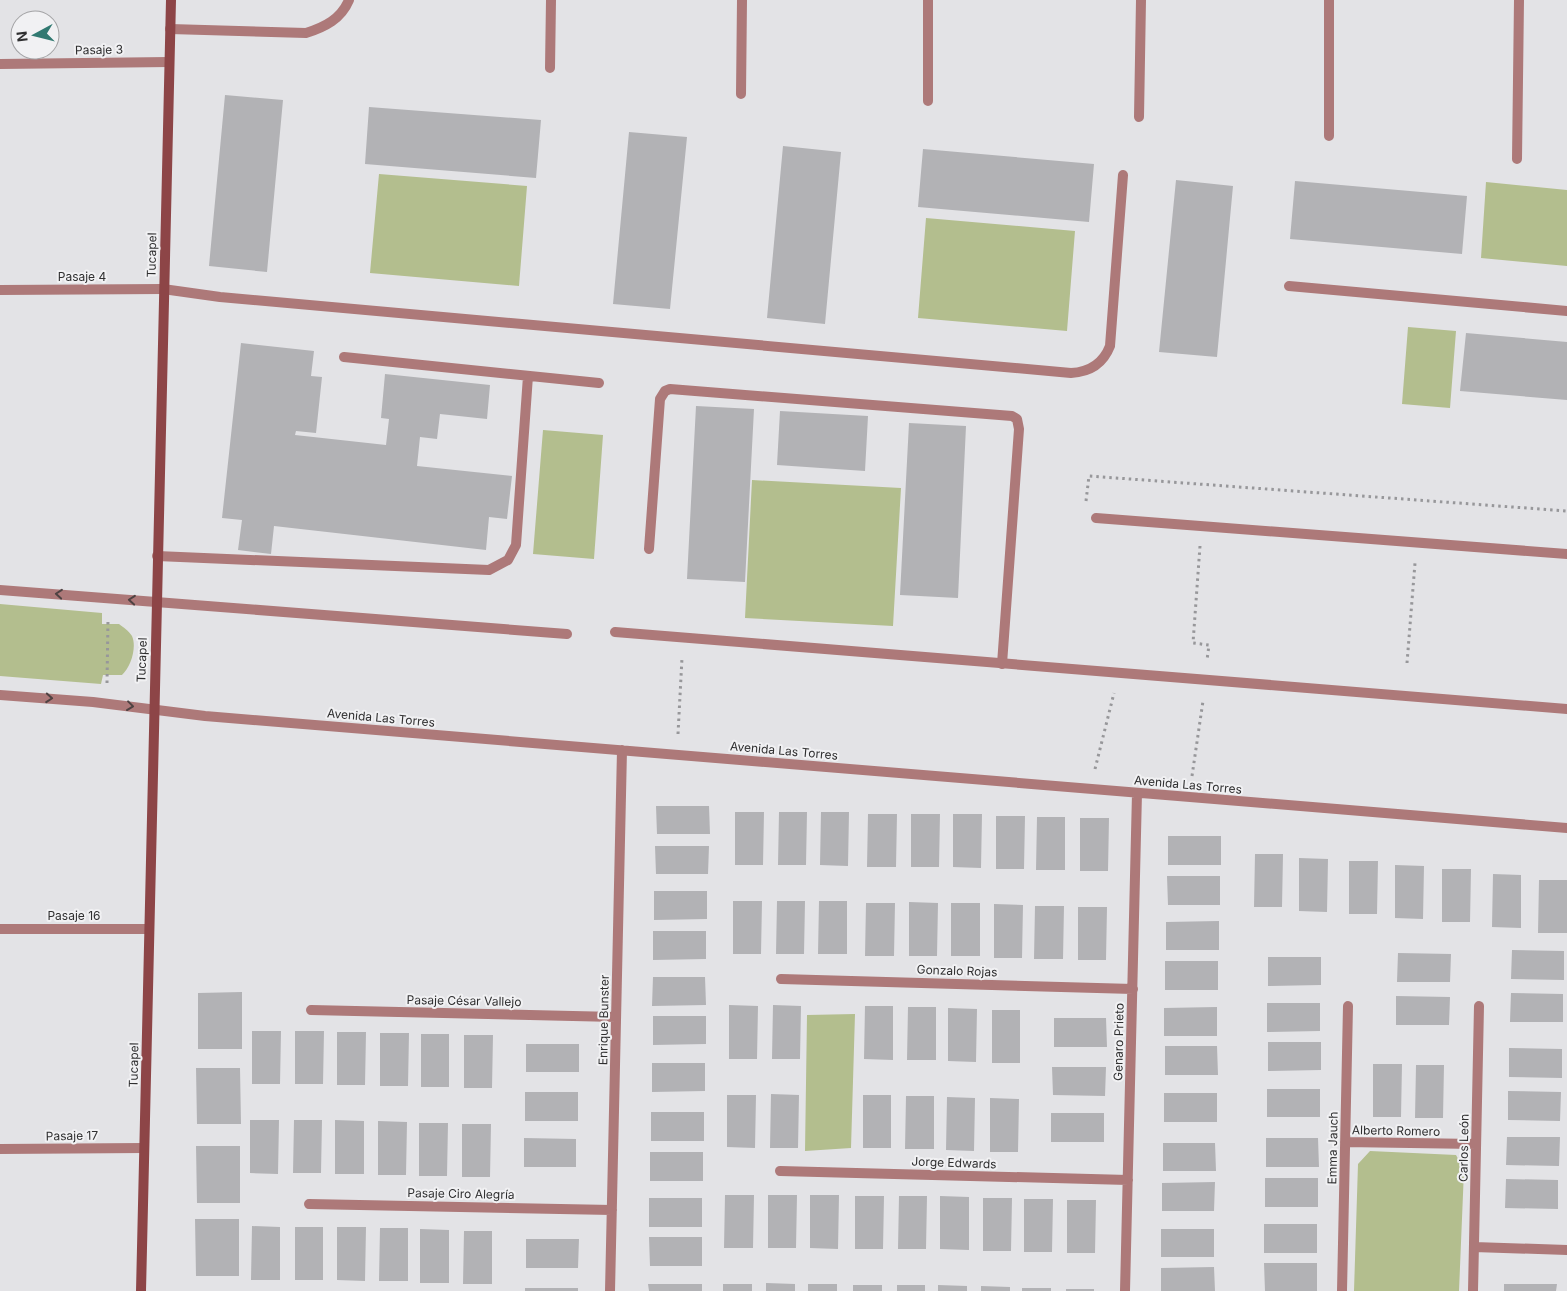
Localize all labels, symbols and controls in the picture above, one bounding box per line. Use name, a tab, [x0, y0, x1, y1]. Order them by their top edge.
north arrow	[10, 10, 60, 60]
text: N	[13, 30, 31, 43]
street label: Pasaje 3	[75, 42, 123, 57]
street label: Tucapel	[144, 232, 159, 278]
street label: Pasaje 4	[58, 269, 106, 284]
one-way arrow	[55, 589, 63, 600]
one-way arrow	[128, 595, 136, 606]
street label: Tucapel	[133, 637, 150, 683]
one-way arrow	[45, 693, 53, 704]
one-way arrow	[126, 700, 134, 711]
street label: Avenida Las Torres	[327, 705, 436, 730]
street label: Avenida Las Torres	[730, 738, 839, 763]
street label: Avenida Las Torres	[1134, 772, 1243, 797]
street label: Pasaje 16	[47, 908, 101, 923]
street label: Gonzalo Rojas	[916, 962, 998, 979]
street label: Enrique Bunster	[595, 974, 612, 1065]
street label: Pasaje César Vallejo	[406, 992, 522, 1009]
street label: Genaro Prieto	[1110, 1003, 1127, 1081]
street label: Tucapel	[126, 1042, 141, 1088]
street label: Emma Jauch	[1324, 1111, 1341, 1185]
street label: Carlos León	[1455, 1114, 1472, 1182]
street label: Alberto Romero	[1352, 1122, 1440, 1139]
street label: Pasaje 17	[46, 1128, 99, 1143]
street label: Jorge Edwards	[911, 1154, 997, 1171]
street label: Pasaje Ciro Alegría	[407, 1185, 515, 1202]

